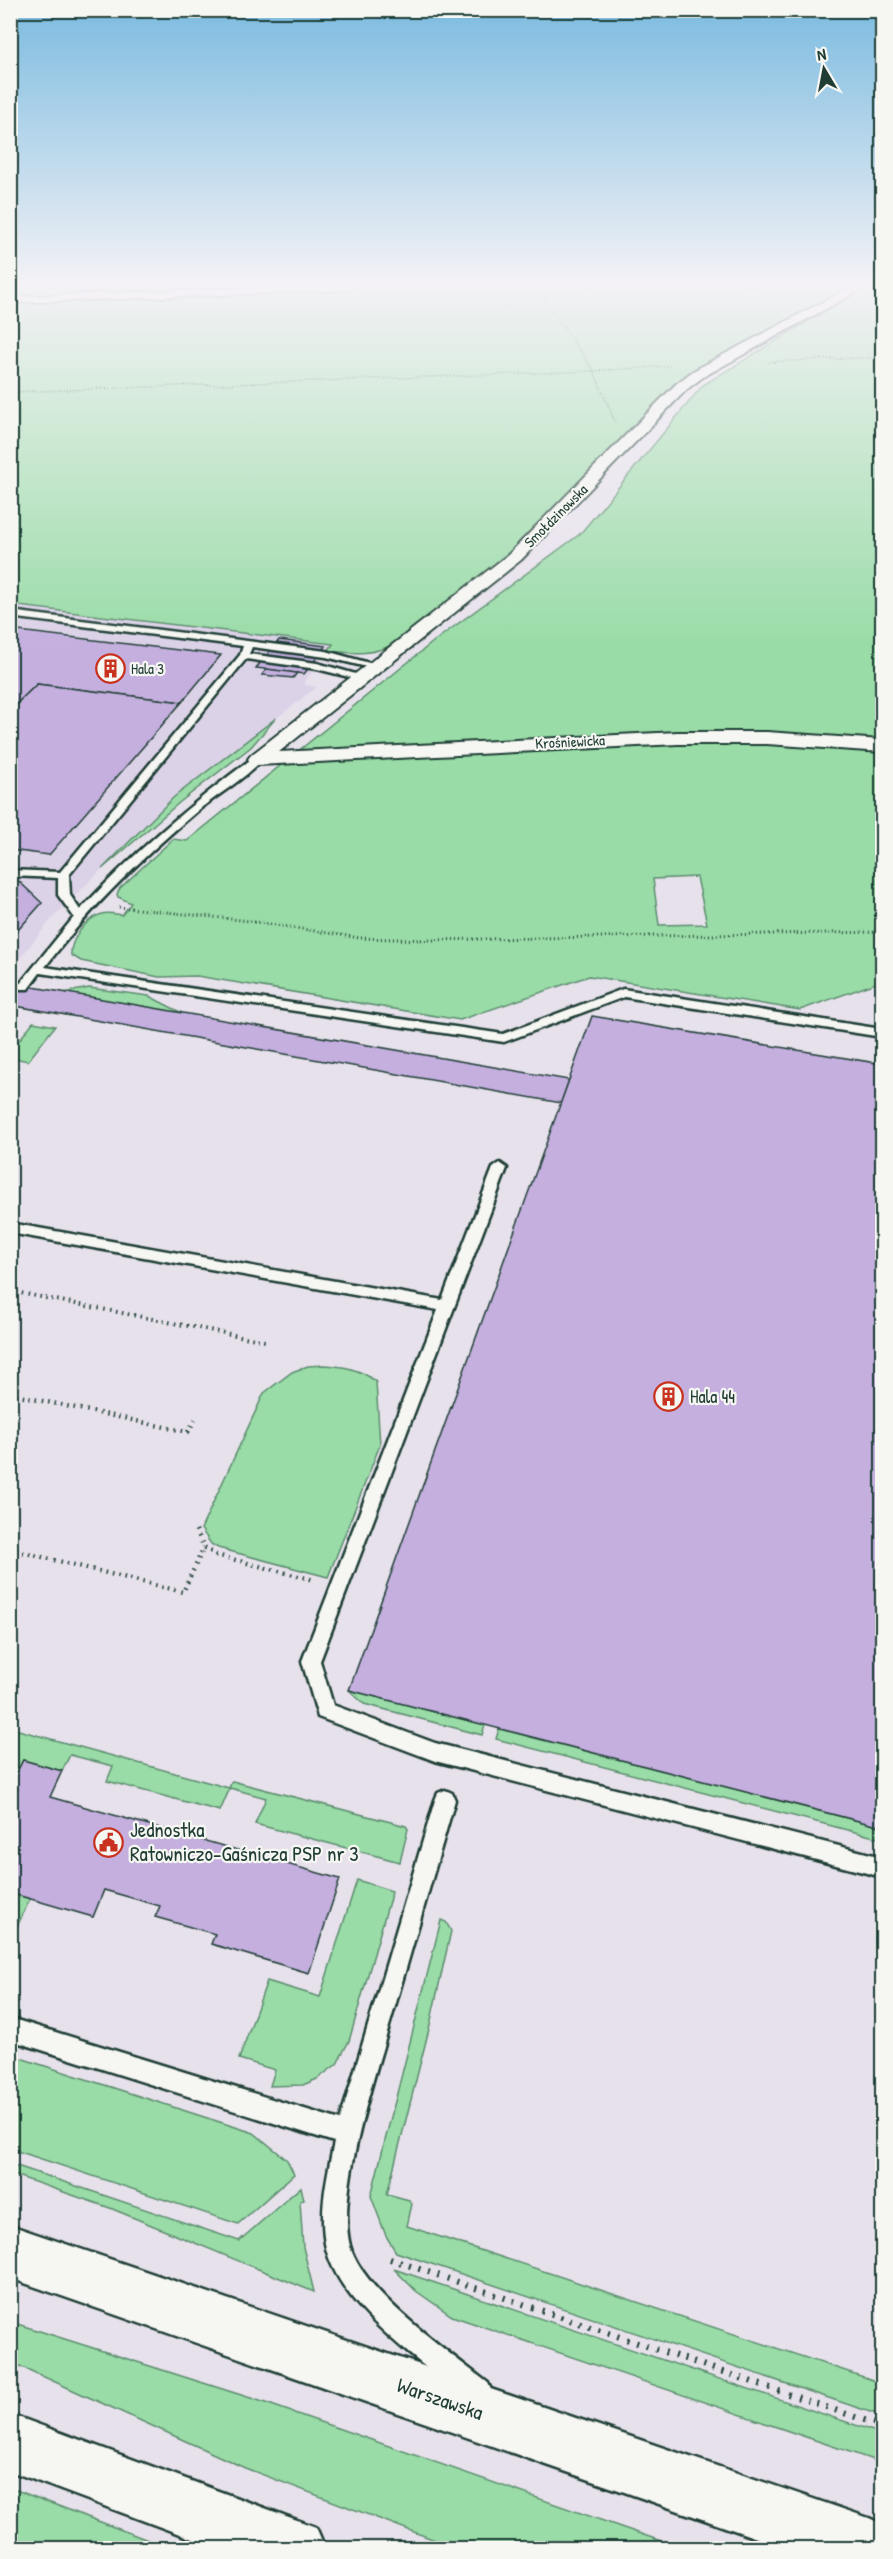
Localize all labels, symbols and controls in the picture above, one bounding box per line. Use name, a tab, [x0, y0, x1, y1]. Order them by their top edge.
north arrow	[794, 39, 854, 99]
text: N	[815, 43, 828, 66]
street label: Smołdzinowska	[519, 479, 592, 552]
building icon: Hala 3	[94, 653, 126, 685]
place label: Hala 3	[131, 658, 164, 679]
street label: Krośniewicka	[535, 729, 605, 754]
building icon: Hala 44	[653, 1381, 685, 1413]
place label: Hala 44	[690, 1384, 735, 1409]
place label: Jednostka Ratowniczo-Gaśnicza PSP nr 3	[130, 1815, 359, 1868]
public building icon: Jednostka Ratowniczo-Gaśnicza PSP nr 3	[93, 1826, 125, 1858]
street label: Warszawska	[393, 2370, 487, 2427]

